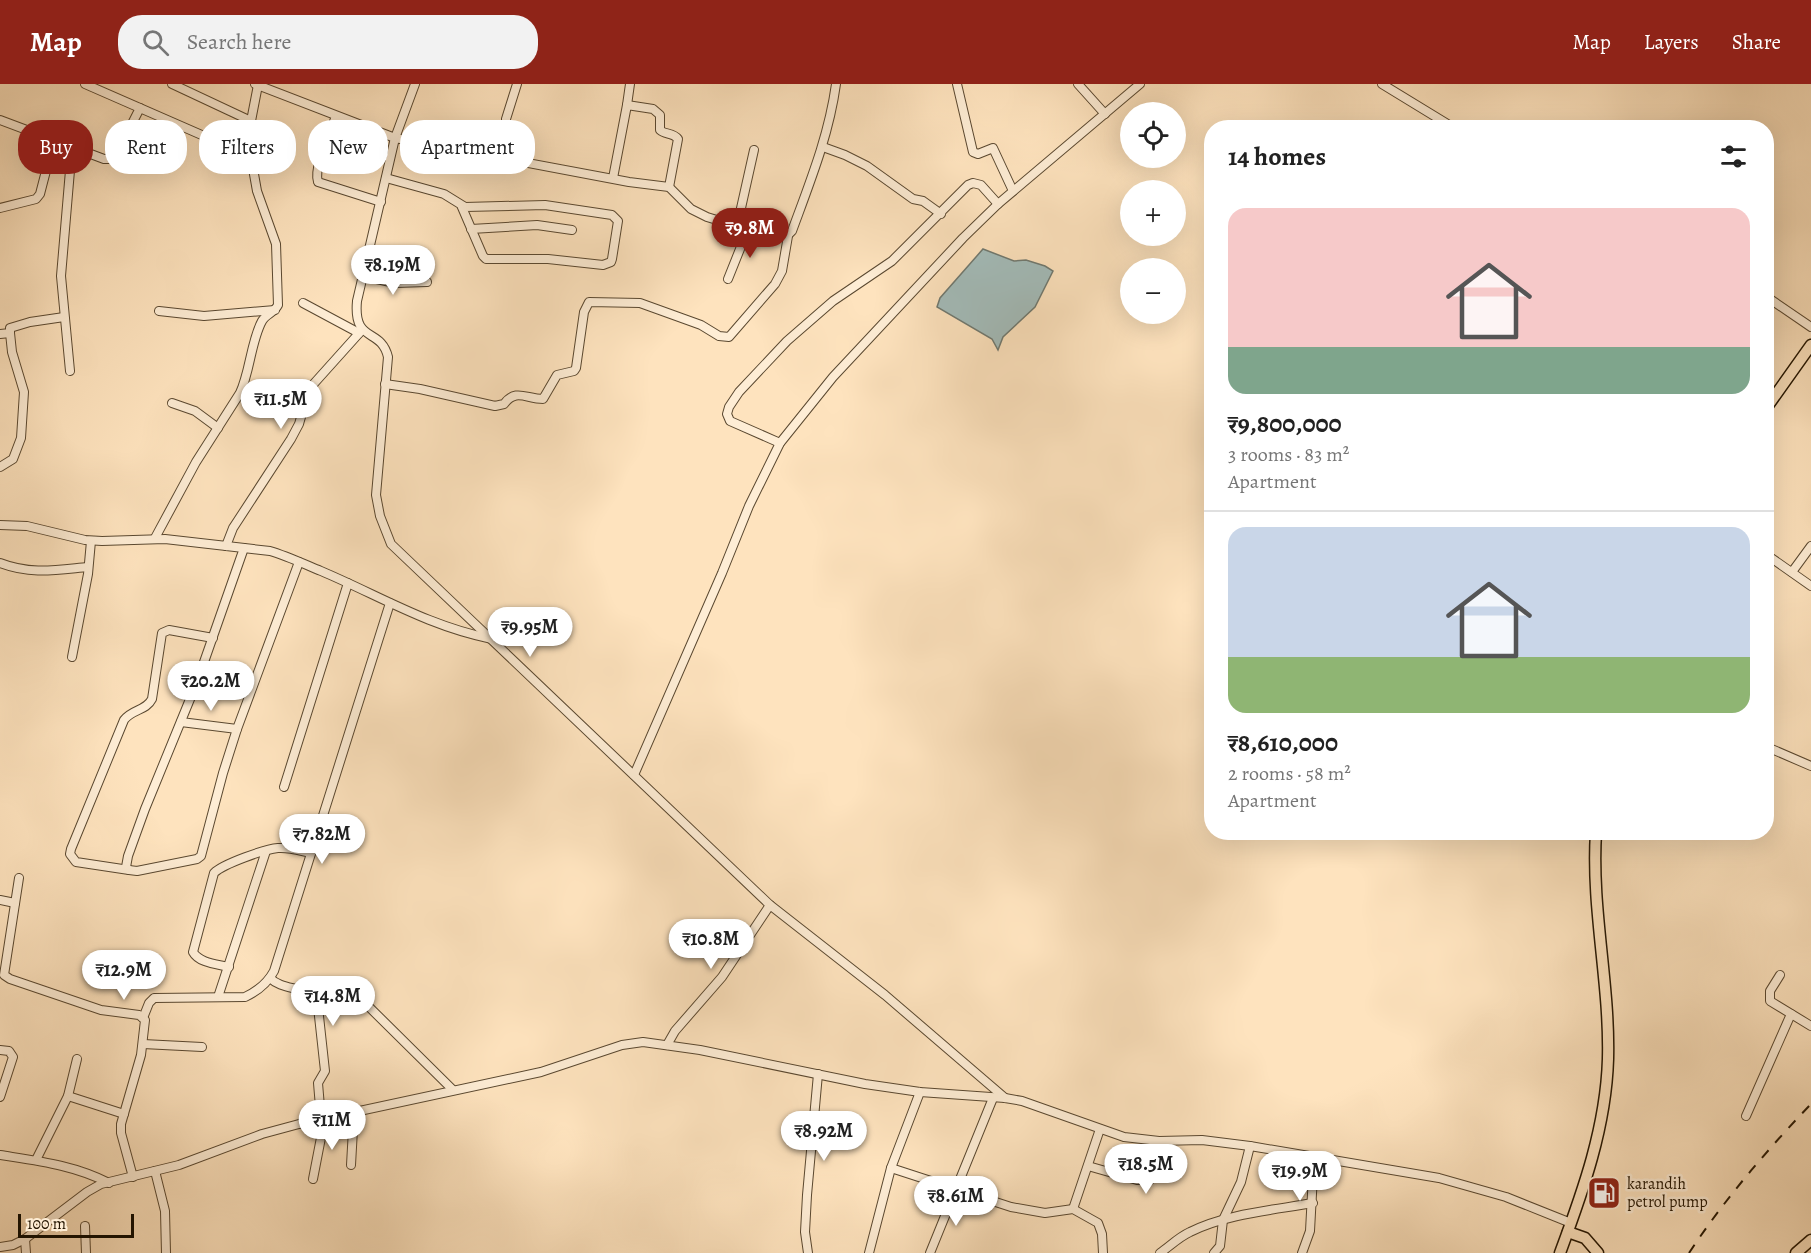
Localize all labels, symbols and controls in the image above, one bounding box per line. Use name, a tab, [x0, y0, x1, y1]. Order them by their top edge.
search box	[118, 15, 538, 69]
text: Map	[30, 23, 82, 61]
icon: search	[139, 26, 172, 59]
text: Search here	[187, 27, 291, 57]
text: Map	[1572, 28, 1611, 56]
text: Layers	[1644, 28, 1699, 56]
text: Share	[1732, 28, 1781, 56]
map controls	[1120, 102, 1186, 324]
button: locate	[1120, 102, 1186, 168]
chip: Buy	[18, 120, 93, 174]
chip: Rent	[105, 120, 187, 174]
chip: Filters	[199, 120, 296, 174]
chip: New	[308, 120, 388, 174]
chip: Apartment	[400, 120, 535, 174]
text: 14 homes	[1228, 139, 1326, 174]
icon: filters	[1717, 140, 1750, 173]
button: +	[1120, 180, 1186, 246]
pin: ₹9.8M	[708, 208, 792, 259]
text: ₹9.8M	[726, 214, 774, 241]
pin: ₹8.19M	[344, 245, 442, 296]
icon: home	[1435, 247, 1543, 355]
text: ₹8.19M	[365, 251, 421, 278]
button: −	[1120, 258, 1186, 324]
pin: ₹11.5M	[232, 379, 330, 430]
text: ₹11.5M	[255, 385, 307, 412]
text: ₹9,800,000	[1228, 406, 1342, 441]
text: 3 rooms · 83 m²	[1228, 441, 1349, 468]
text: Apartment	[1228, 468, 1317, 495]
icon: home	[1435, 566, 1543, 674]
pin: ₹9.95M	[481, 607, 579, 658]
text: ₹9.95M	[502, 613, 558, 640]
pin: ₹20.2M	[162, 661, 260, 712]
text: ₹20.2M	[181, 667, 241, 694]
text: ₹8,610,000	[1228, 725, 1338, 760]
text: 2 rooms · 58 m²	[1228, 760, 1351, 787]
text: Apartment	[1228, 787, 1317, 814]
pin: ₹7.82M	[273, 814, 371, 865]
text: ₹7.82M	[293, 820, 351, 847]
pin: ₹10.8M	[662, 919, 760, 970]
text: ₹10.8M	[683, 925, 739, 952]
pin: ₹12.9M	[75, 950, 173, 1001]
text: ₹12.9M	[96, 956, 152, 983]
pin: ₹14.8M	[284, 976, 382, 1027]
text: ₹14.8M	[305, 982, 361, 1009]
pin: ₹11M	[296, 1100, 368, 1151]
text: ₹11M	[313, 1106, 351, 1133]
pin: ₹8.92M	[775, 1111, 873, 1162]
text: ₹8.92M	[795, 1117, 853, 1144]
pin: ₹18.5M	[1097, 1144, 1195, 1195]
text: ₹18.5M	[1118, 1150, 1174, 1177]
pin: ₹19.9M	[1251, 1151, 1349, 1202]
text: ₹19.9M	[1272, 1157, 1328, 1184]
place label: karandih petrol pump	[1627, 1173, 1708, 1213]
fuel station icon: karandih petrol pump	[1586, 1175, 1622, 1211]
pin: ₹8.61M	[907, 1176, 1005, 1227]
text: ₹8.61M	[928, 1182, 984, 1209]
scale bar	[18, 1211, 134, 1238]
text: 100 m	[27, 1213, 66, 1235]

